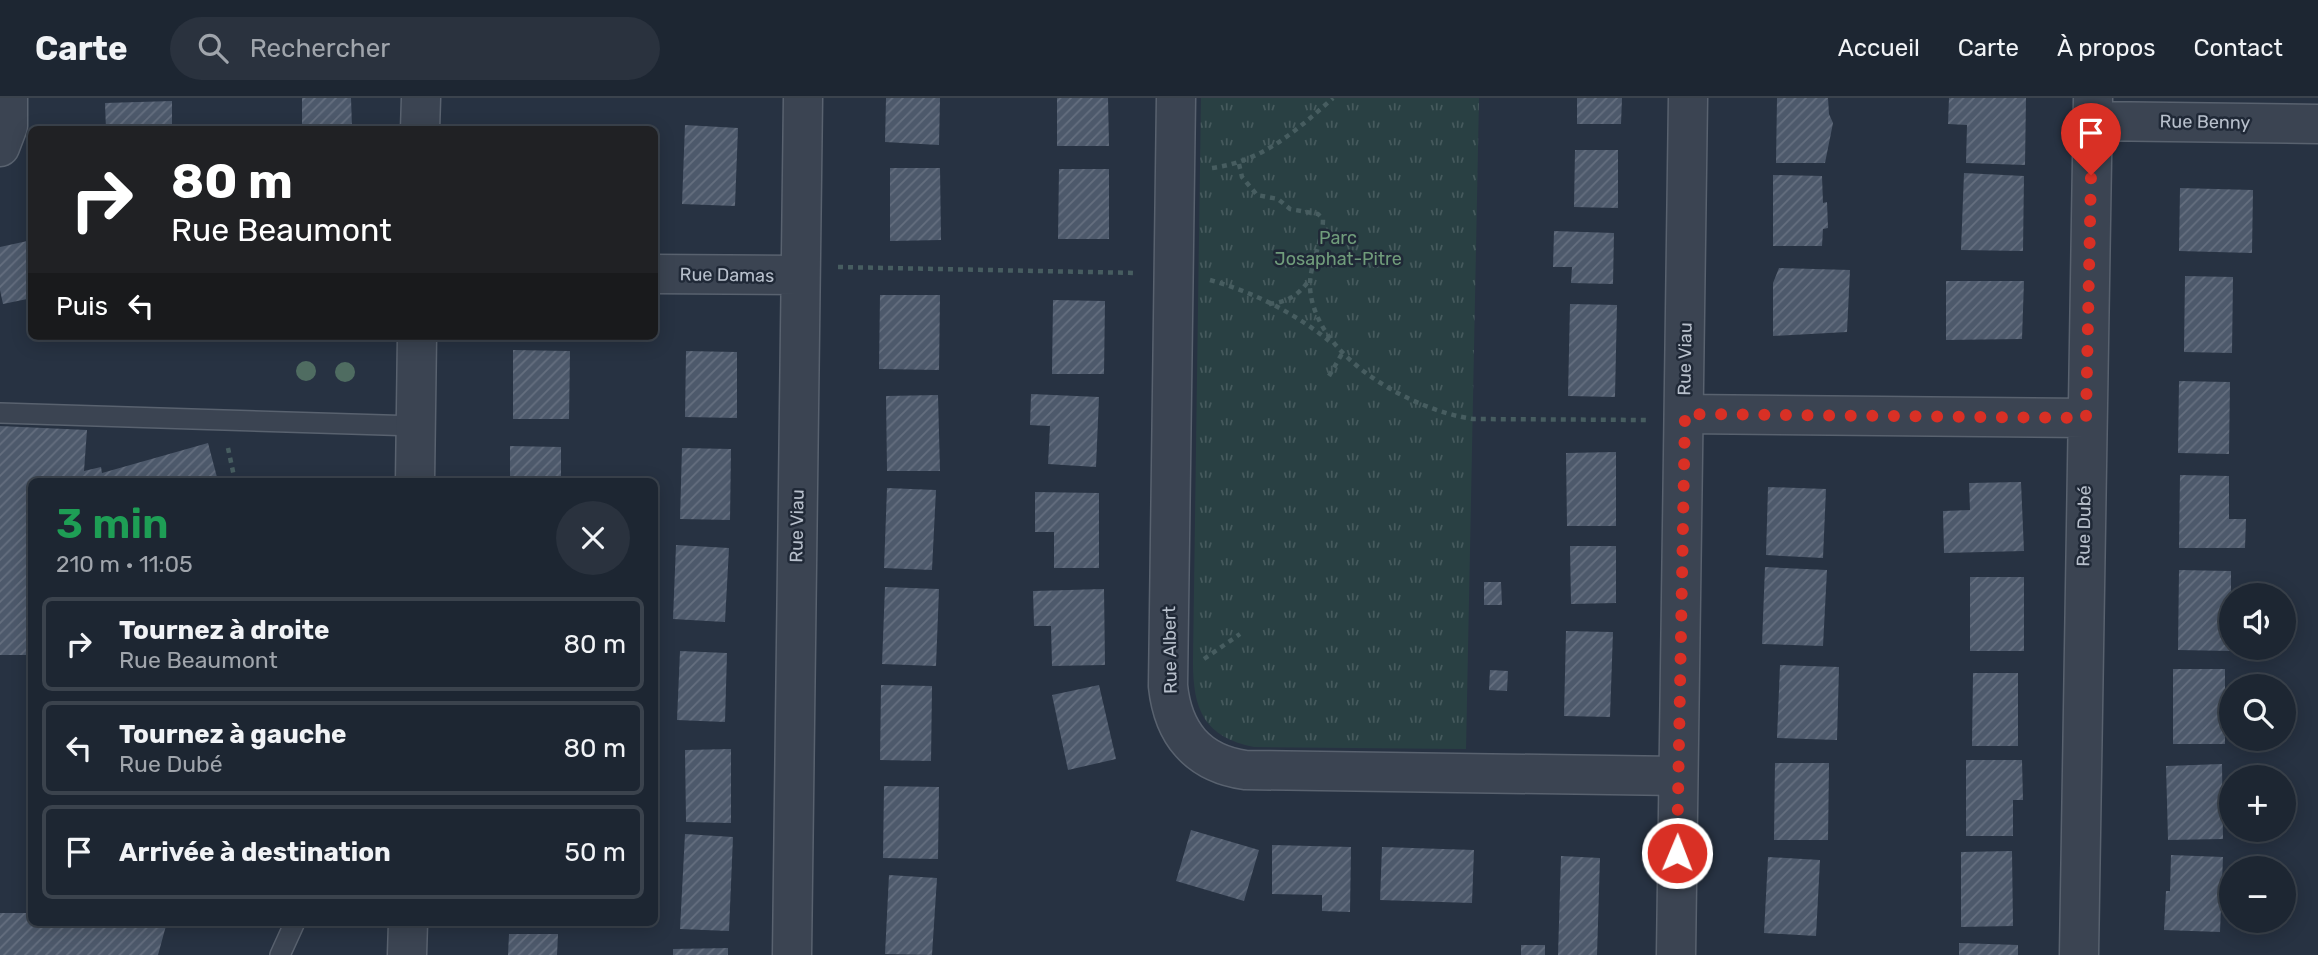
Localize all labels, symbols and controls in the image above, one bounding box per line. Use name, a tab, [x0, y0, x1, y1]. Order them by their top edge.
search box	[170, 17, 660, 80]
text: Carte	[35, 29, 128, 68]
icon: search	[194, 29, 232, 67]
text: Rechercher	[250, 33, 390, 64]
text: Accueil	[1838, 34, 1920, 62]
text: Carte	[1958, 34, 2019, 62]
text: À propos	[2057, 34, 2156, 62]
text: Contact	[2194, 34, 2283, 62]
pin	[2061, 103, 2121, 175]
street label: Rue Benny	[2159, 110, 2251, 134]
icon: arrive	[2072, 114, 2110, 152]
text: 80 m	[171, 152, 293, 210]
icon: right	[56, 154, 147, 245]
text: Rue Beaumont	[171, 211, 392, 249]
park label: Parc Josaphat-Pitre	[1274, 227, 1402, 270]
street label: Rue Damas	[680, 263, 774, 287]
icon: left	[122, 287, 160, 325]
text: Puis	[56, 291, 108, 322]
street label: Rue Viau	[1673, 322, 1697, 396]
street label: Rue Dubé	[2072, 485, 2096, 567]
street label: Rue Viau	[785, 489, 809, 563]
text: 3 min	[56, 499, 169, 549]
button: close	[556, 501, 630, 575]
text: 210 m · 11:05	[56, 550, 193, 578]
map controls	[2219, 583, 2296, 933]
button: sound	[2219, 583, 2296, 660]
street label: Rue Albert	[1158, 606, 1182, 694]
text: Tournez à droite	[119, 615, 329, 646]
icon: right	[60, 625, 98, 663]
text: 80 m	[563, 629, 626, 660]
text: Rue Beaumont	[119, 646, 278, 674]
button: search	[2219, 674, 2296, 751]
text: Tournez à gauche	[119, 719, 347, 750]
icon: left	[60, 729, 98, 767]
text: 80 m	[563, 733, 626, 764]
text: Rue Dubé	[119, 750, 223, 778]
button: +	[2219, 765, 2296, 842]
position arrow	[1640, 816, 1714, 890]
icon: arrive	[60, 833, 98, 871]
text: Arrivée à destination	[119, 837, 391, 868]
text: 50 m	[565, 837, 626, 868]
button: −	[2219, 856, 2296, 933]

